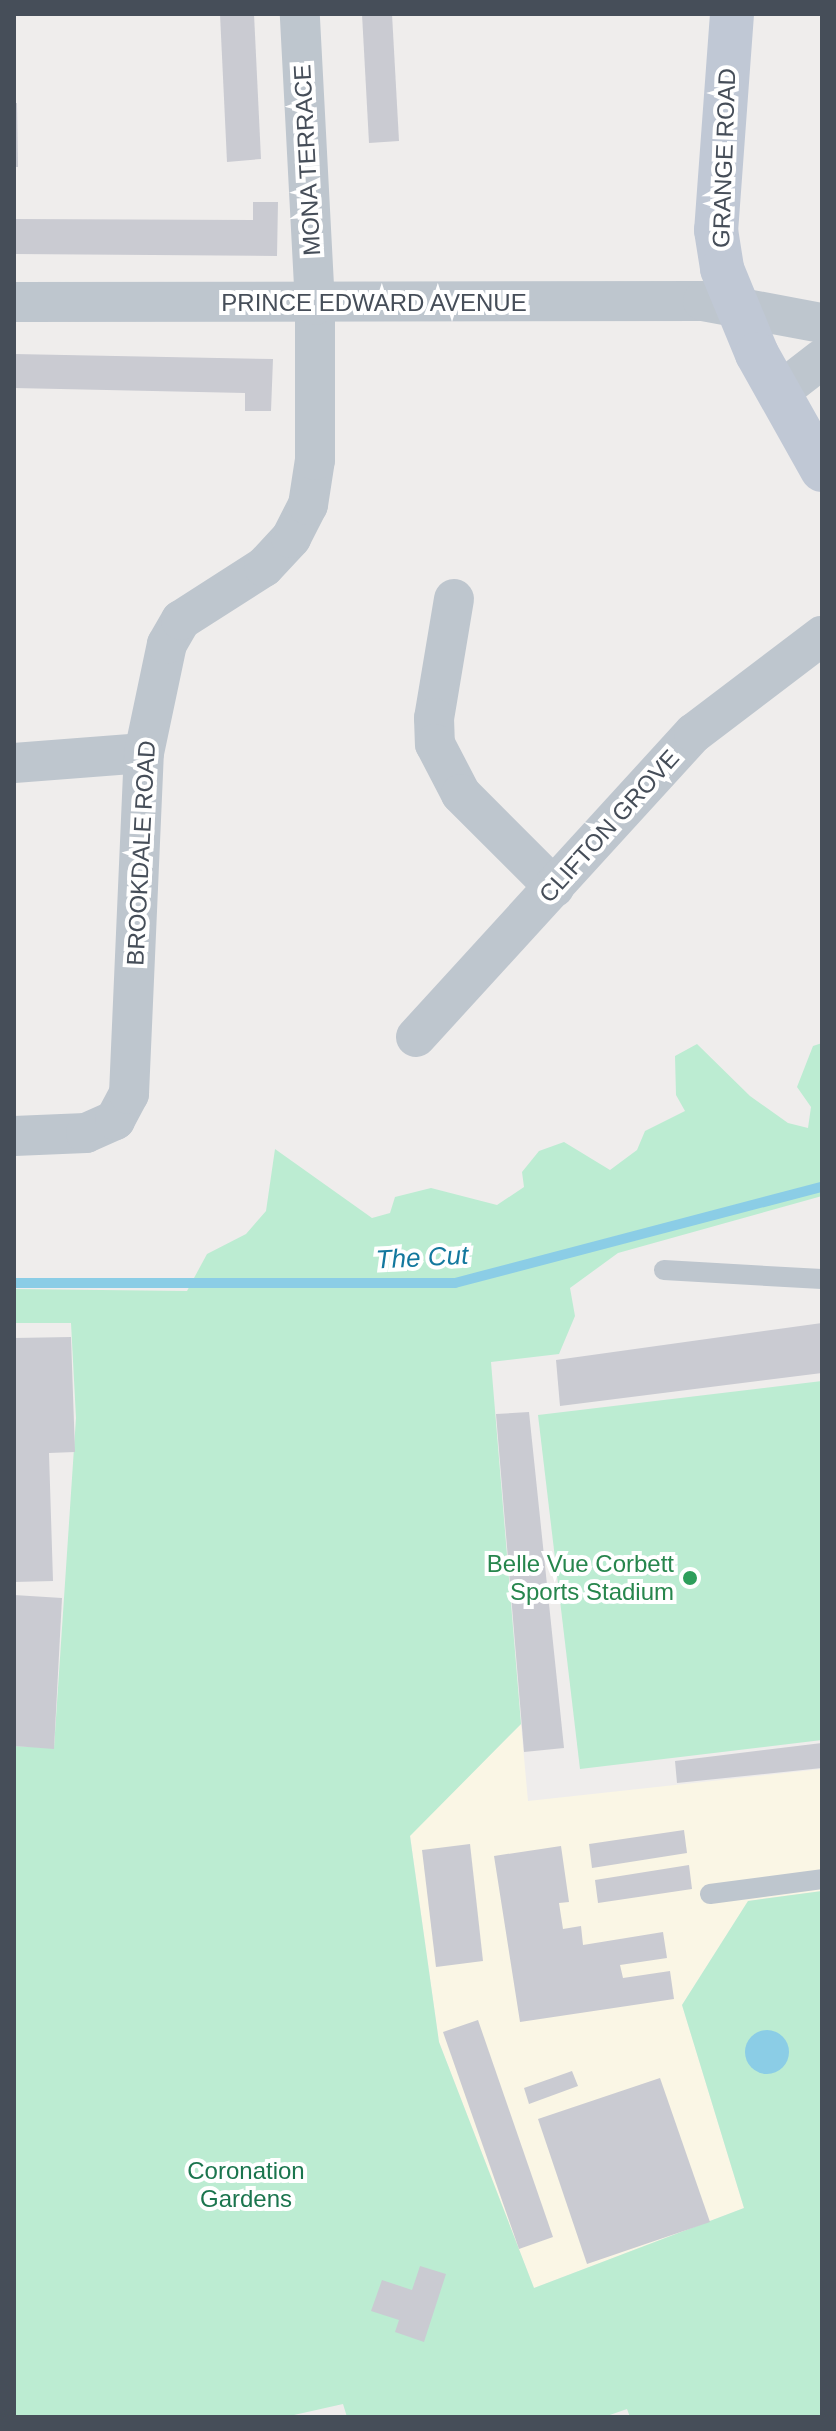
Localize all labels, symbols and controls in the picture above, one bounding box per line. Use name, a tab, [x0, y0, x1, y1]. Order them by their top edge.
street label: MONA TERRACE	[288, 63, 326, 257]
street label: GRANGE ROAD	[706, 68, 742, 248]
street label: PRINCE EDWARD AVENUE	[221, 289, 527, 317]
street label: BROOKDALE ROAD	[121, 740, 161, 966]
street label: CLIFTON GROVE	[533, 744, 685, 908]
water label: The Cut	[375, 1240, 469, 1276]
place label: Belle Vue Corbett Sports Stadium	[487, 1550, 674, 1606]
marker: Belle Vue Corbett Sports Stadium	[681, 1569, 699, 1587]
park label: Coronation Gardens	[187, 2157, 305, 2213]

